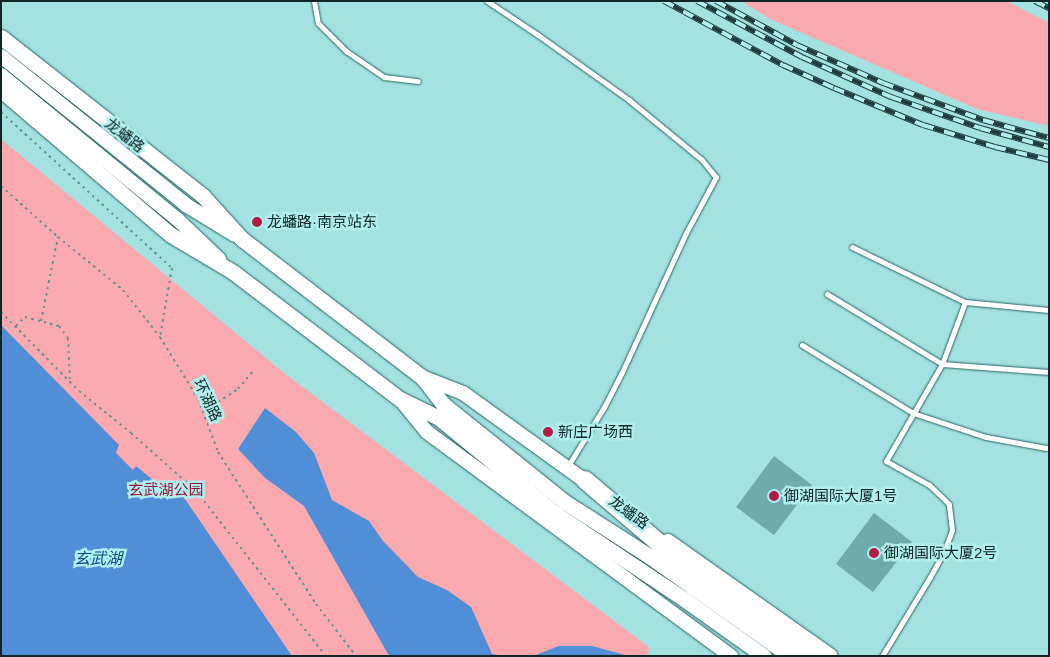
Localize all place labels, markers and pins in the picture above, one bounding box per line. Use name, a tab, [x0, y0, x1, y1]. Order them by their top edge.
place label: 龙蟠路·南京站东	[267, 213, 377, 231]
marker: 龙蟠路·南京站东	[251, 216, 263, 228]
place label: 新庄广场西	[558, 423, 633, 441]
marker: 新庄广场西	[542, 426, 554, 438]
place label: 御湖国际大厦1号	[784, 487, 897, 505]
marker: 御湖国际大厦1号	[768, 490, 780, 502]
place label: 御湖国际大厦2号	[884, 544, 997, 562]
marker: 御湖国际大厦2号	[868, 547, 880, 559]

